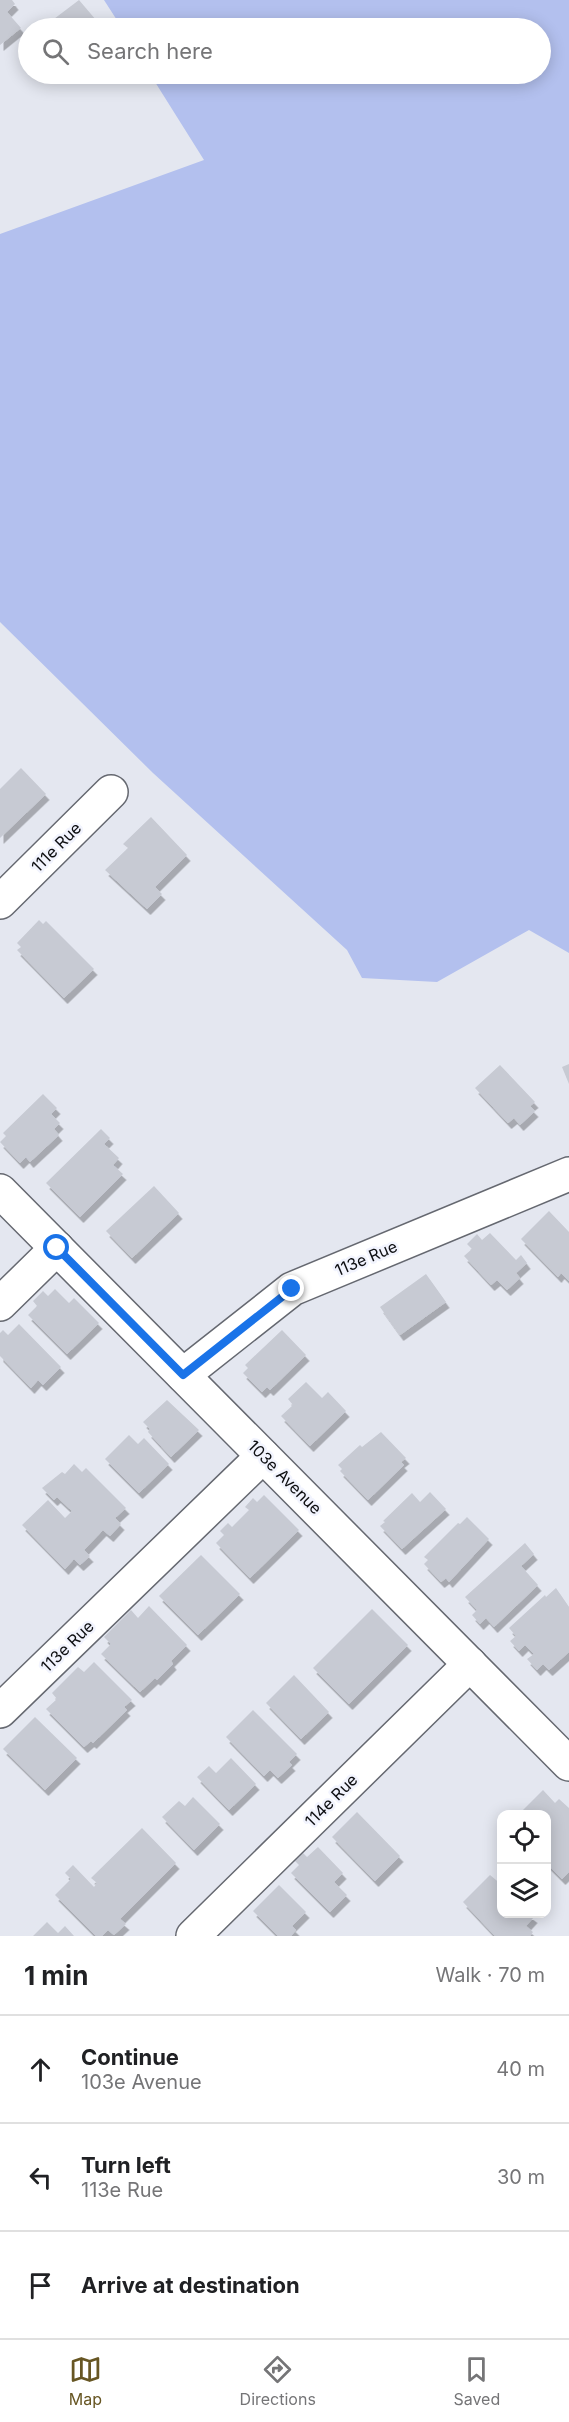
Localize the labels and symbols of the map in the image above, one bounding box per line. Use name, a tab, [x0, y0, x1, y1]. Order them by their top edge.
street label: 111e Rue	[27, 818, 85, 876]
route start	[43, 1234, 69, 1260]
street label: 113e Rue	[332, 1236, 400, 1280]
route end	[278, 1275, 304, 1301]
street label: 103e Avenue	[244, 1436, 326, 1518]
street label: 113e Rue	[36, 1616, 98, 1676]
street label: 114e Rue	[301, 1770, 361, 1830]

